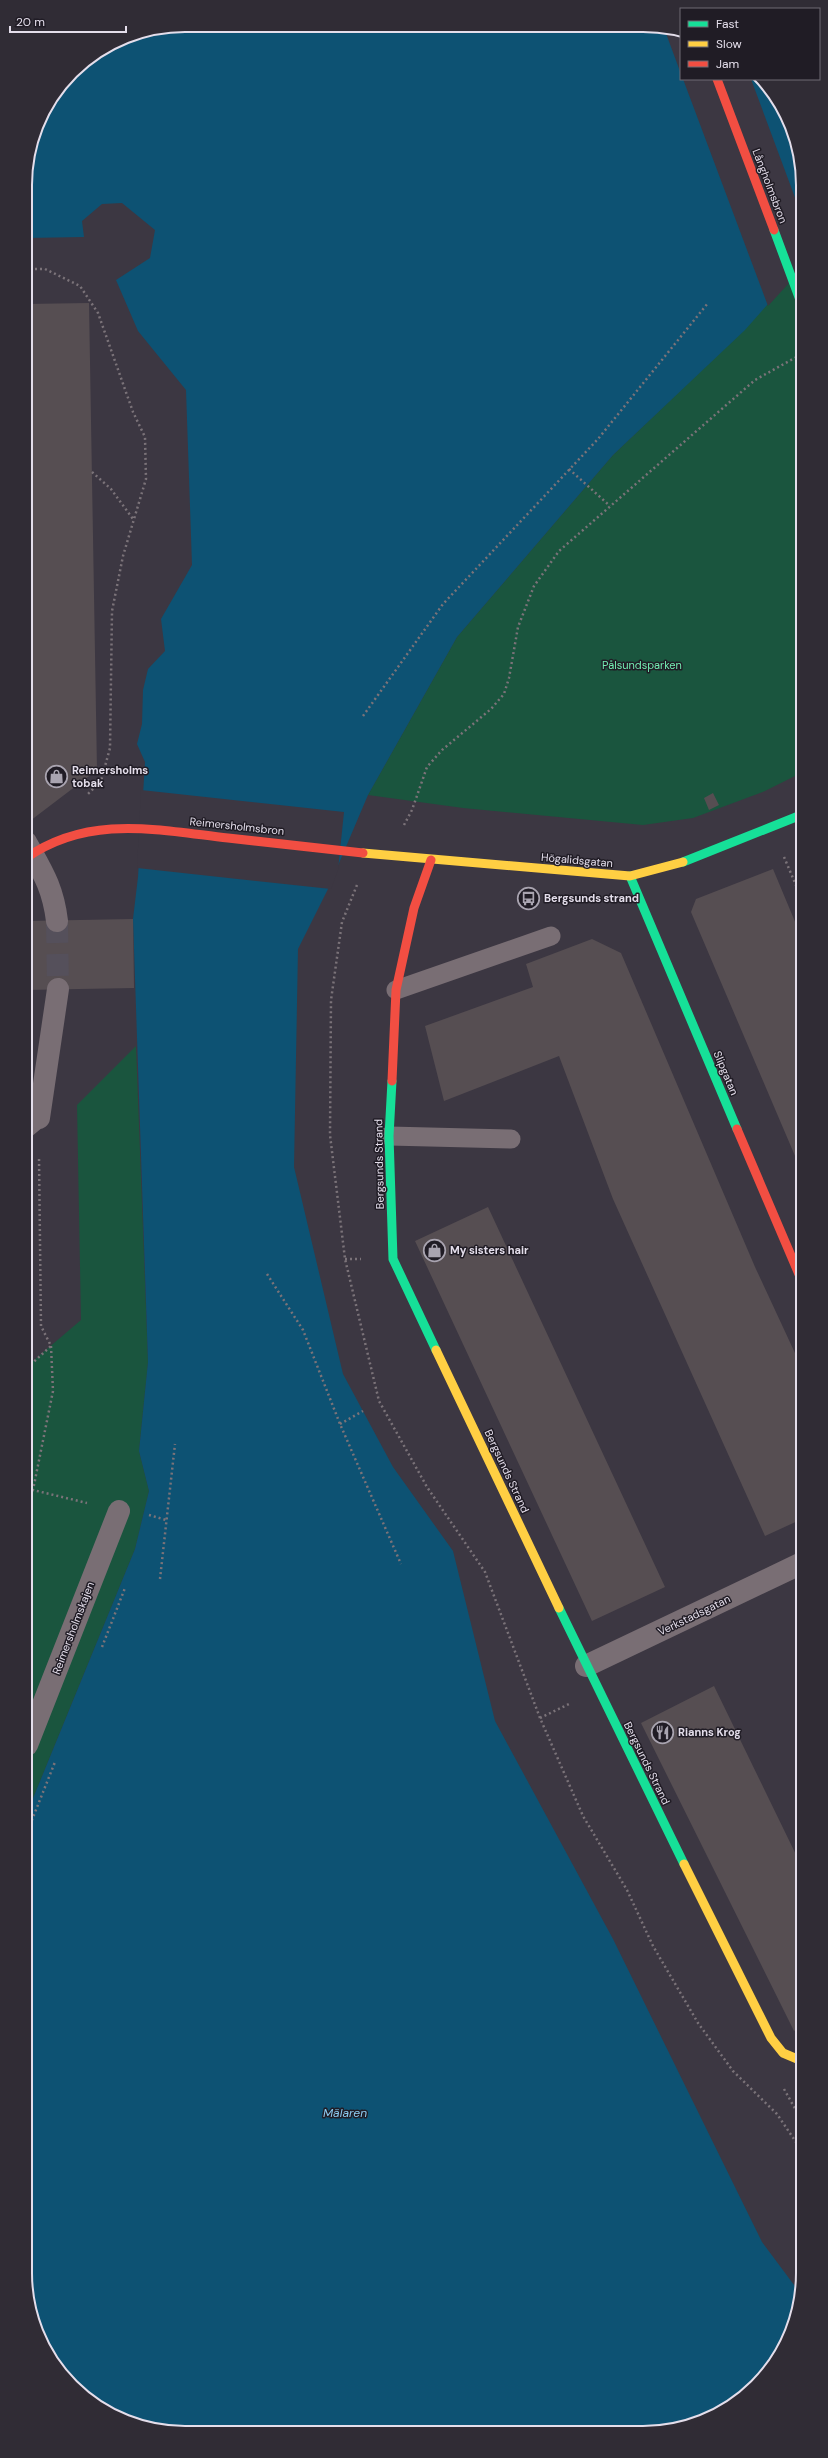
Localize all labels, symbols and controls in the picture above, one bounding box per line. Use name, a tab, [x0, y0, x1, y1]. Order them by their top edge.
scale bar	[10, 8, 126, 34]
legend	[680, 8, 820, 80]
text: 20 m	[16, 14, 45, 30]
text: Fast	[716, 16, 739, 32]
text: Slow	[716, 36, 742, 52]
text: Jam	[716, 56, 739, 72]
street label: Långholmsbron	[749, 147, 791, 225]
park label: Pålsundsparken	[602, 658, 682, 672]
shop icon: Reimersholms tobak	[44, 763, 70, 789]
place label: Reimersholms tobak	[72, 763, 148, 790]
street label: Reimersholmsbron	[189, 814, 285, 838]
street label: Högalidsgatan	[541, 850, 613, 870]
bus stop icon: Bergsunds strand	[516, 885, 542, 911]
place label: Bergsunds strand	[544, 891, 639, 905]
street label: Slipgatan	[710, 1049, 742, 1097]
street label: Bergsunds Strand	[371, 1119, 387, 1209]
shop icon: My sisters hair	[422, 1237, 448, 1263]
place label: My sisters hair	[450, 1243, 529, 1257]
street label: Bergsunds Strand	[482, 1427, 532, 1515]
street label: Reimersholmskajen	[49, 1580, 97, 1676]
street label: Verkstadsgatan	[656, 1591, 732, 1639]
street label: Bergsunds Strand	[621, 1719, 673, 1807]
restaurant icon: Rianns Krog	[649, 1719, 675, 1745]
place label: Rianns Krog	[678, 1725, 741, 1739]
water label: Mälaren	[323, 2105, 367, 2121]

